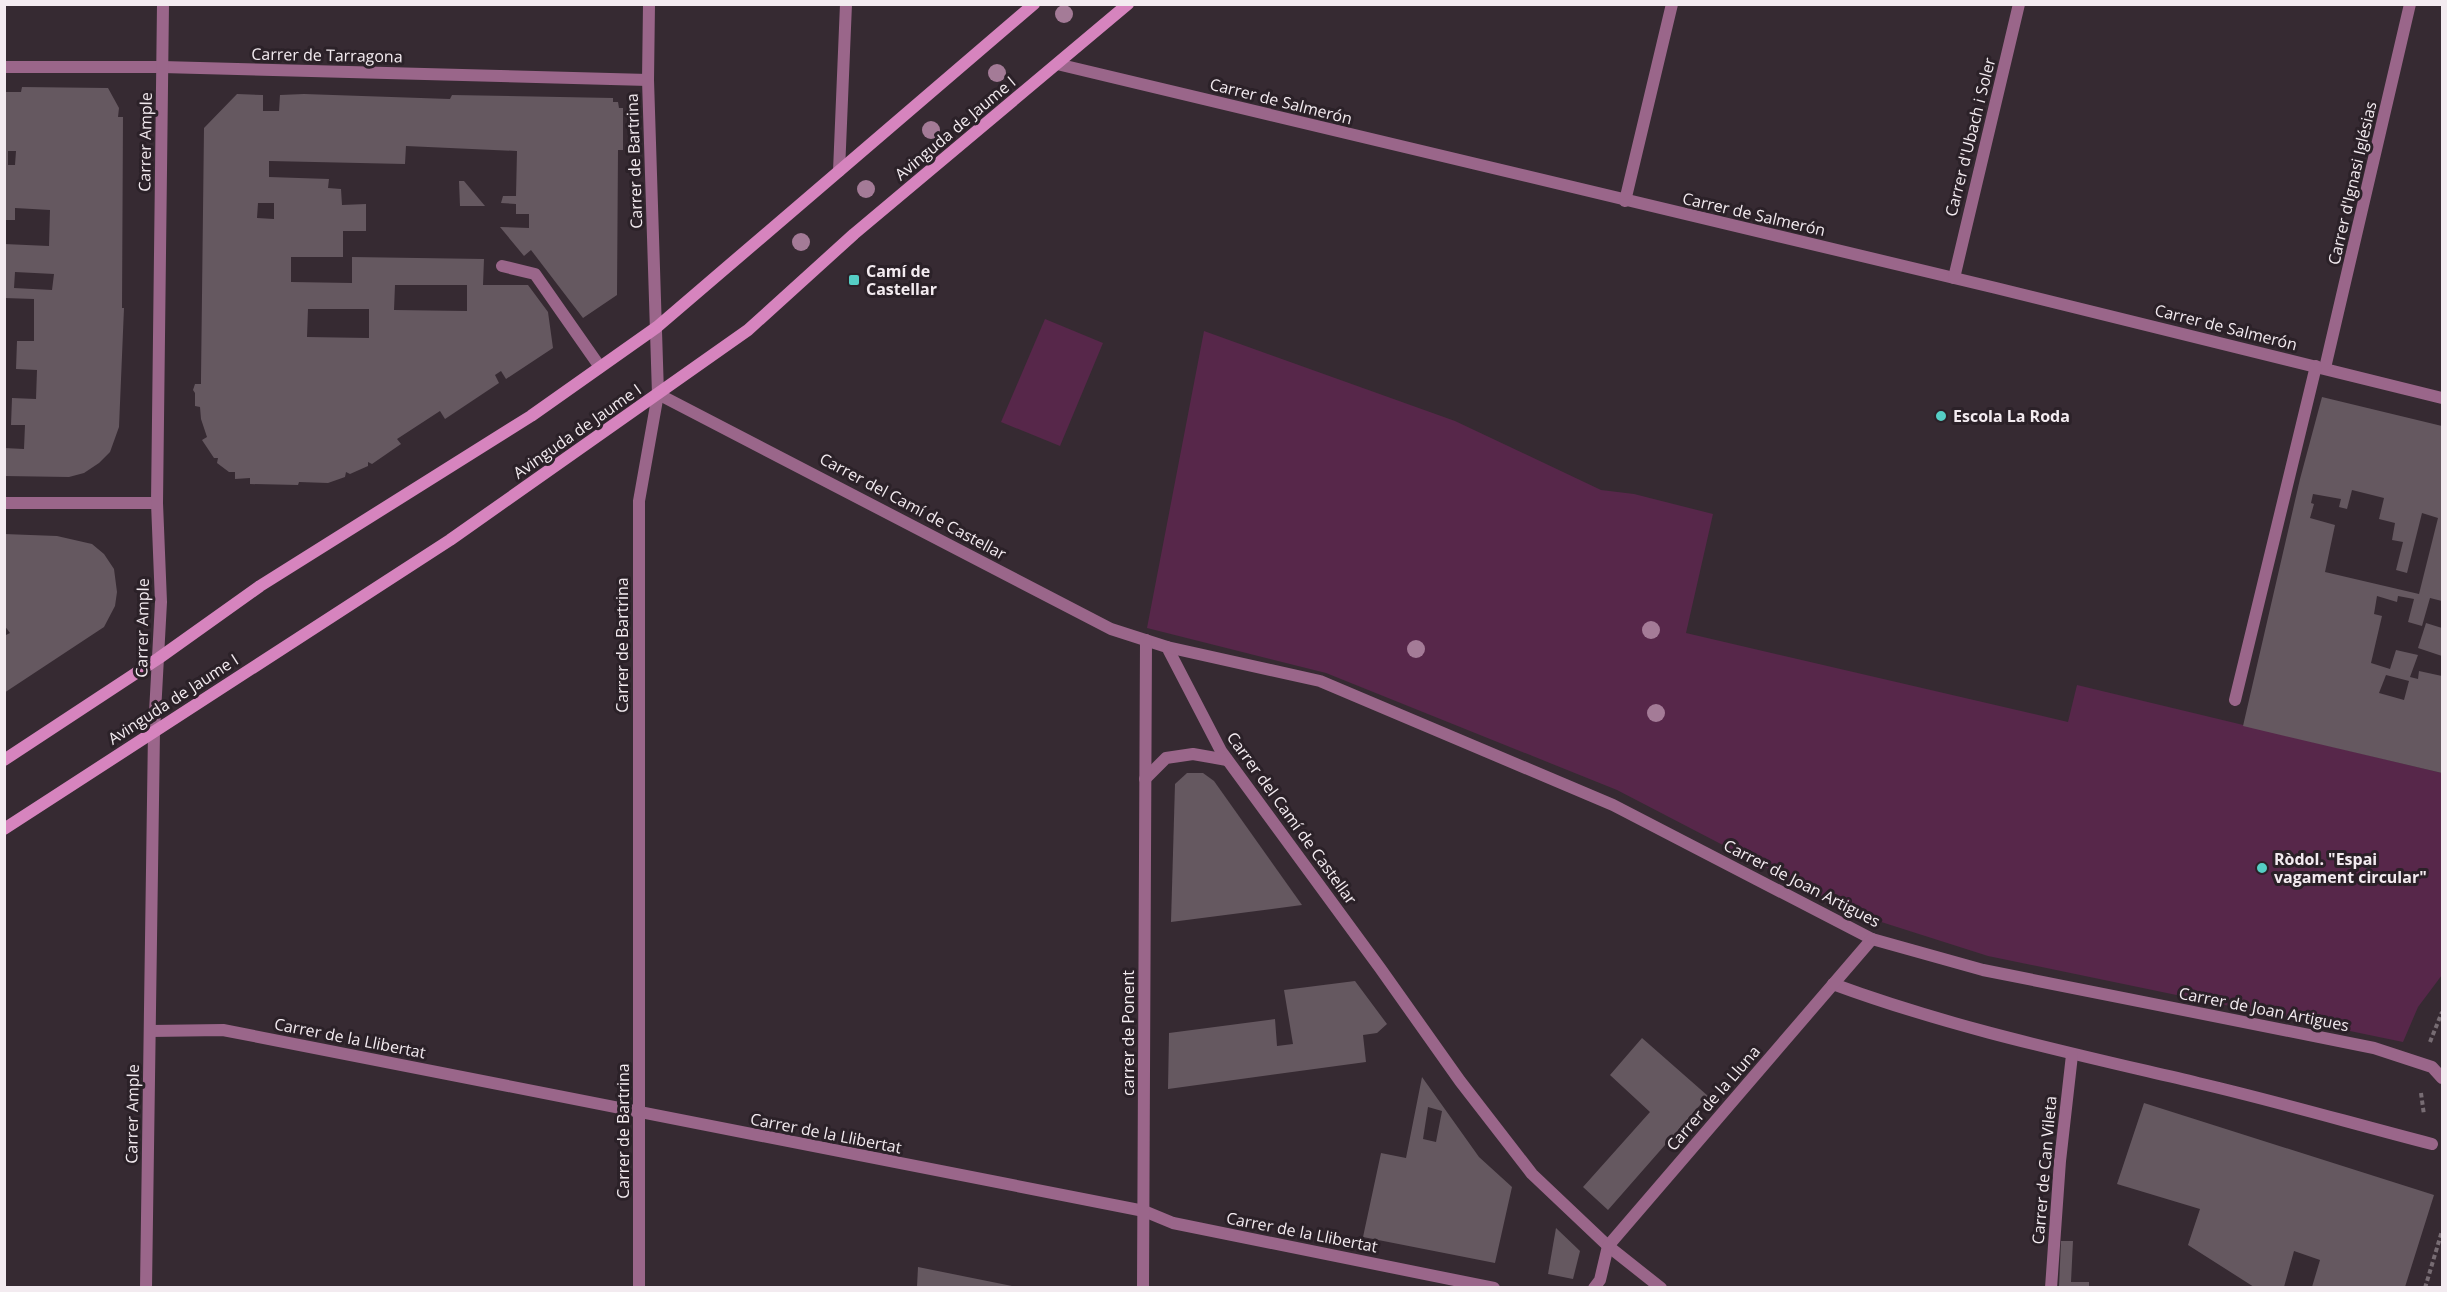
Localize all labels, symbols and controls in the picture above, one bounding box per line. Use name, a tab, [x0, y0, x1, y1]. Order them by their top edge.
street label: Carrer de Tarragona	[251, 43, 403, 67]
street label: Carrer d'Ubach i Soler	[1940, 55, 2001, 219]
street label: Avinguda de Jaume I	[890, 71, 1020, 185]
street label: Carrer de Salmerón	[1207, 73, 1355, 129]
street label: Carrer Ample	[133, 92, 157, 192]
street label: Carrer de Bartrina	[621, 93, 647, 229]
street label: Carrer d'Ignasi Iglésias	[2322, 99, 2382, 267]
street label: Carrer de Salmerón	[1680, 187, 1828, 241]
place label: Camí de Castellar	[866, 260, 937, 300]
marker: Camí de Castellar	[847, 273, 861, 287]
street label: Carrer de Salmerón	[2152, 299, 2300, 355]
street label: Avinguda de Jaume I	[509, 378, 645, 484]
place label: Escola La Roda	[1953, 405, 2070, 427]
marker: Escola La Roda	[1934, 409, 1948, 423]
street label: Carrer del Camí de Castellar	[816, 447, 1011, 565]
street label: Carrer de Bartrina	[611, 577, 633, 713]
street label: Carrer Ample	[130, 578, 154, 678]
street label: Avinguda de Jaume I	[103, 648, 243, 750]
street label: Carrer del Camí de Castellar	[1222, 727, 1362, 909]
street label: Carrer de Joan Artigues	[1720, 834, 1884, 932]
place label: Ròdol. "Espai vagament circular"	[2274, 848, 2427, 888]
marker: Ròdol. "Espai vagament circular"	[2255, 861, 2269, 875]
street label: carrer de Ponent	[1117, 970, 1139, 1096]
street label: Carrer de Joan Artigues	[2177, 982, 2351, 1036]
street label: Carrer de la Llibertat	[272, 1013, 428, 1064]
street label: Carrer de la Lluna	[1661, 1041, 1765, 1155]
street label: Carrer de Bartrina	[612, 1063, 634, 1199]
street label: Carrer Ample	[120, 1064, 144, 1164]
street label: Carrer de Can Vileta	[2027, 1095, 2061, 1245]
street label: Carrer de la Llibertat	[748, 1108, 904, 1159]
street label: Carrer de la Llibertat	[1224, 1207, 1380, 1258]

